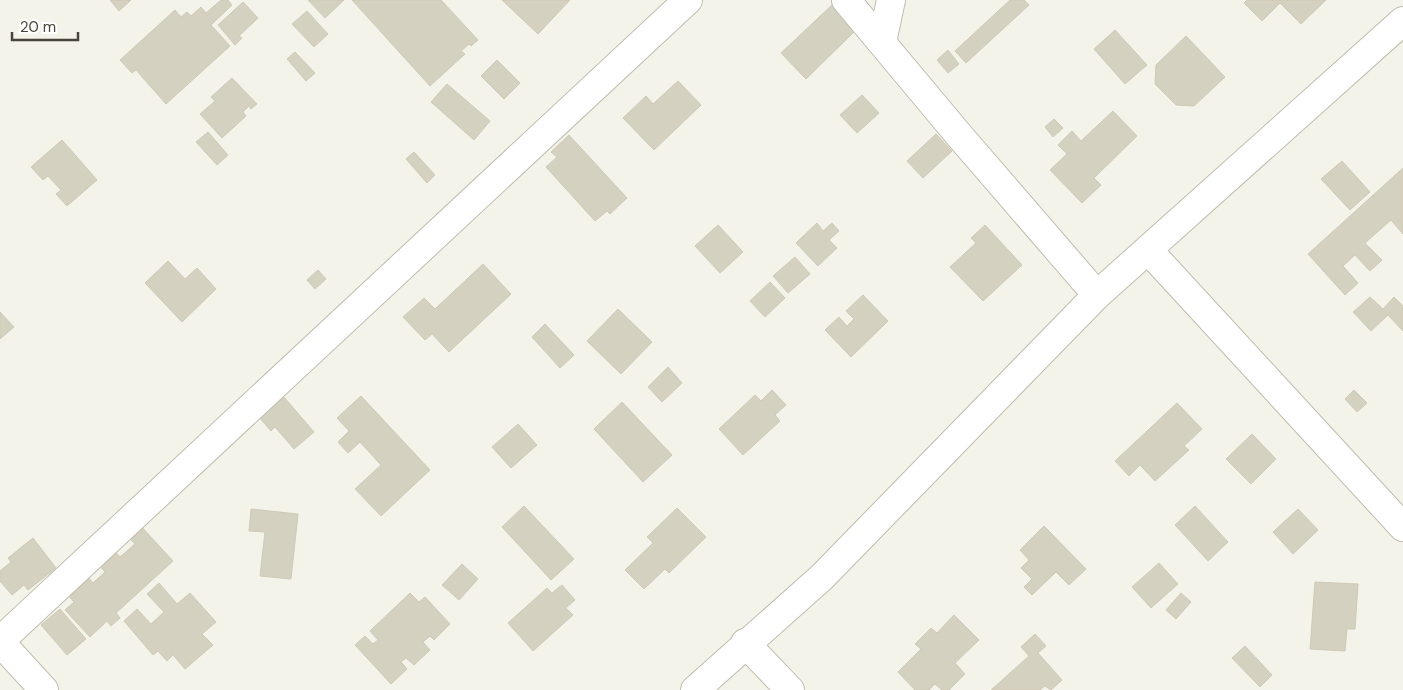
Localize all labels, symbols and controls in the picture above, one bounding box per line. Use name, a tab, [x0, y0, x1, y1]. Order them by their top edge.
scale bar	[12, 10, 79, 42]
text: 20 m	[20, 17, 56, 37]

